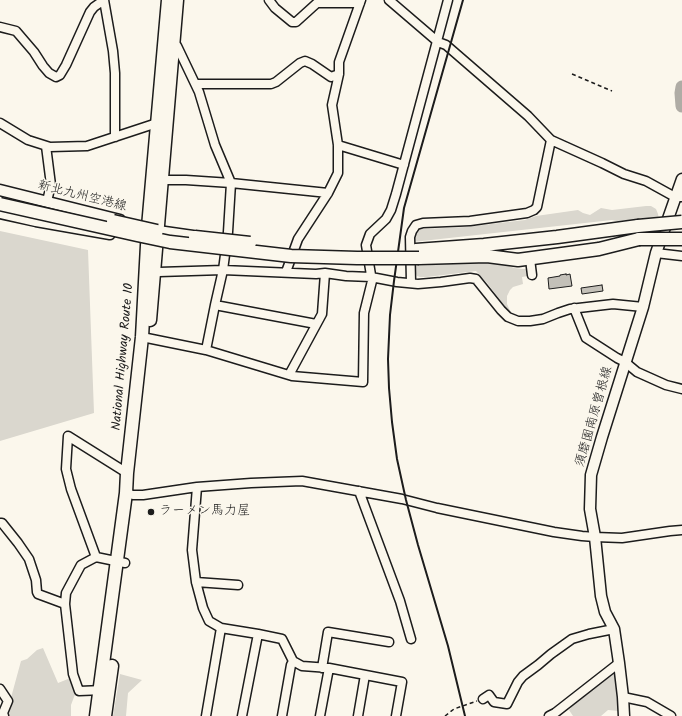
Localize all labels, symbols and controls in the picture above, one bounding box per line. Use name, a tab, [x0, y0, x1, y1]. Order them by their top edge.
street label: 新北九州空港線	[36, 178, 128, 216]
street label: National Highway Route 10	[110, 283, 138, 431]
street label: 須磨園南原曽根線	[573, 365, 617, 469]
place label: ラーメン馬力屋	[159, 504, 250, 520]
marker: ラーメン馬力屋	[146, 507, 156, 517]

